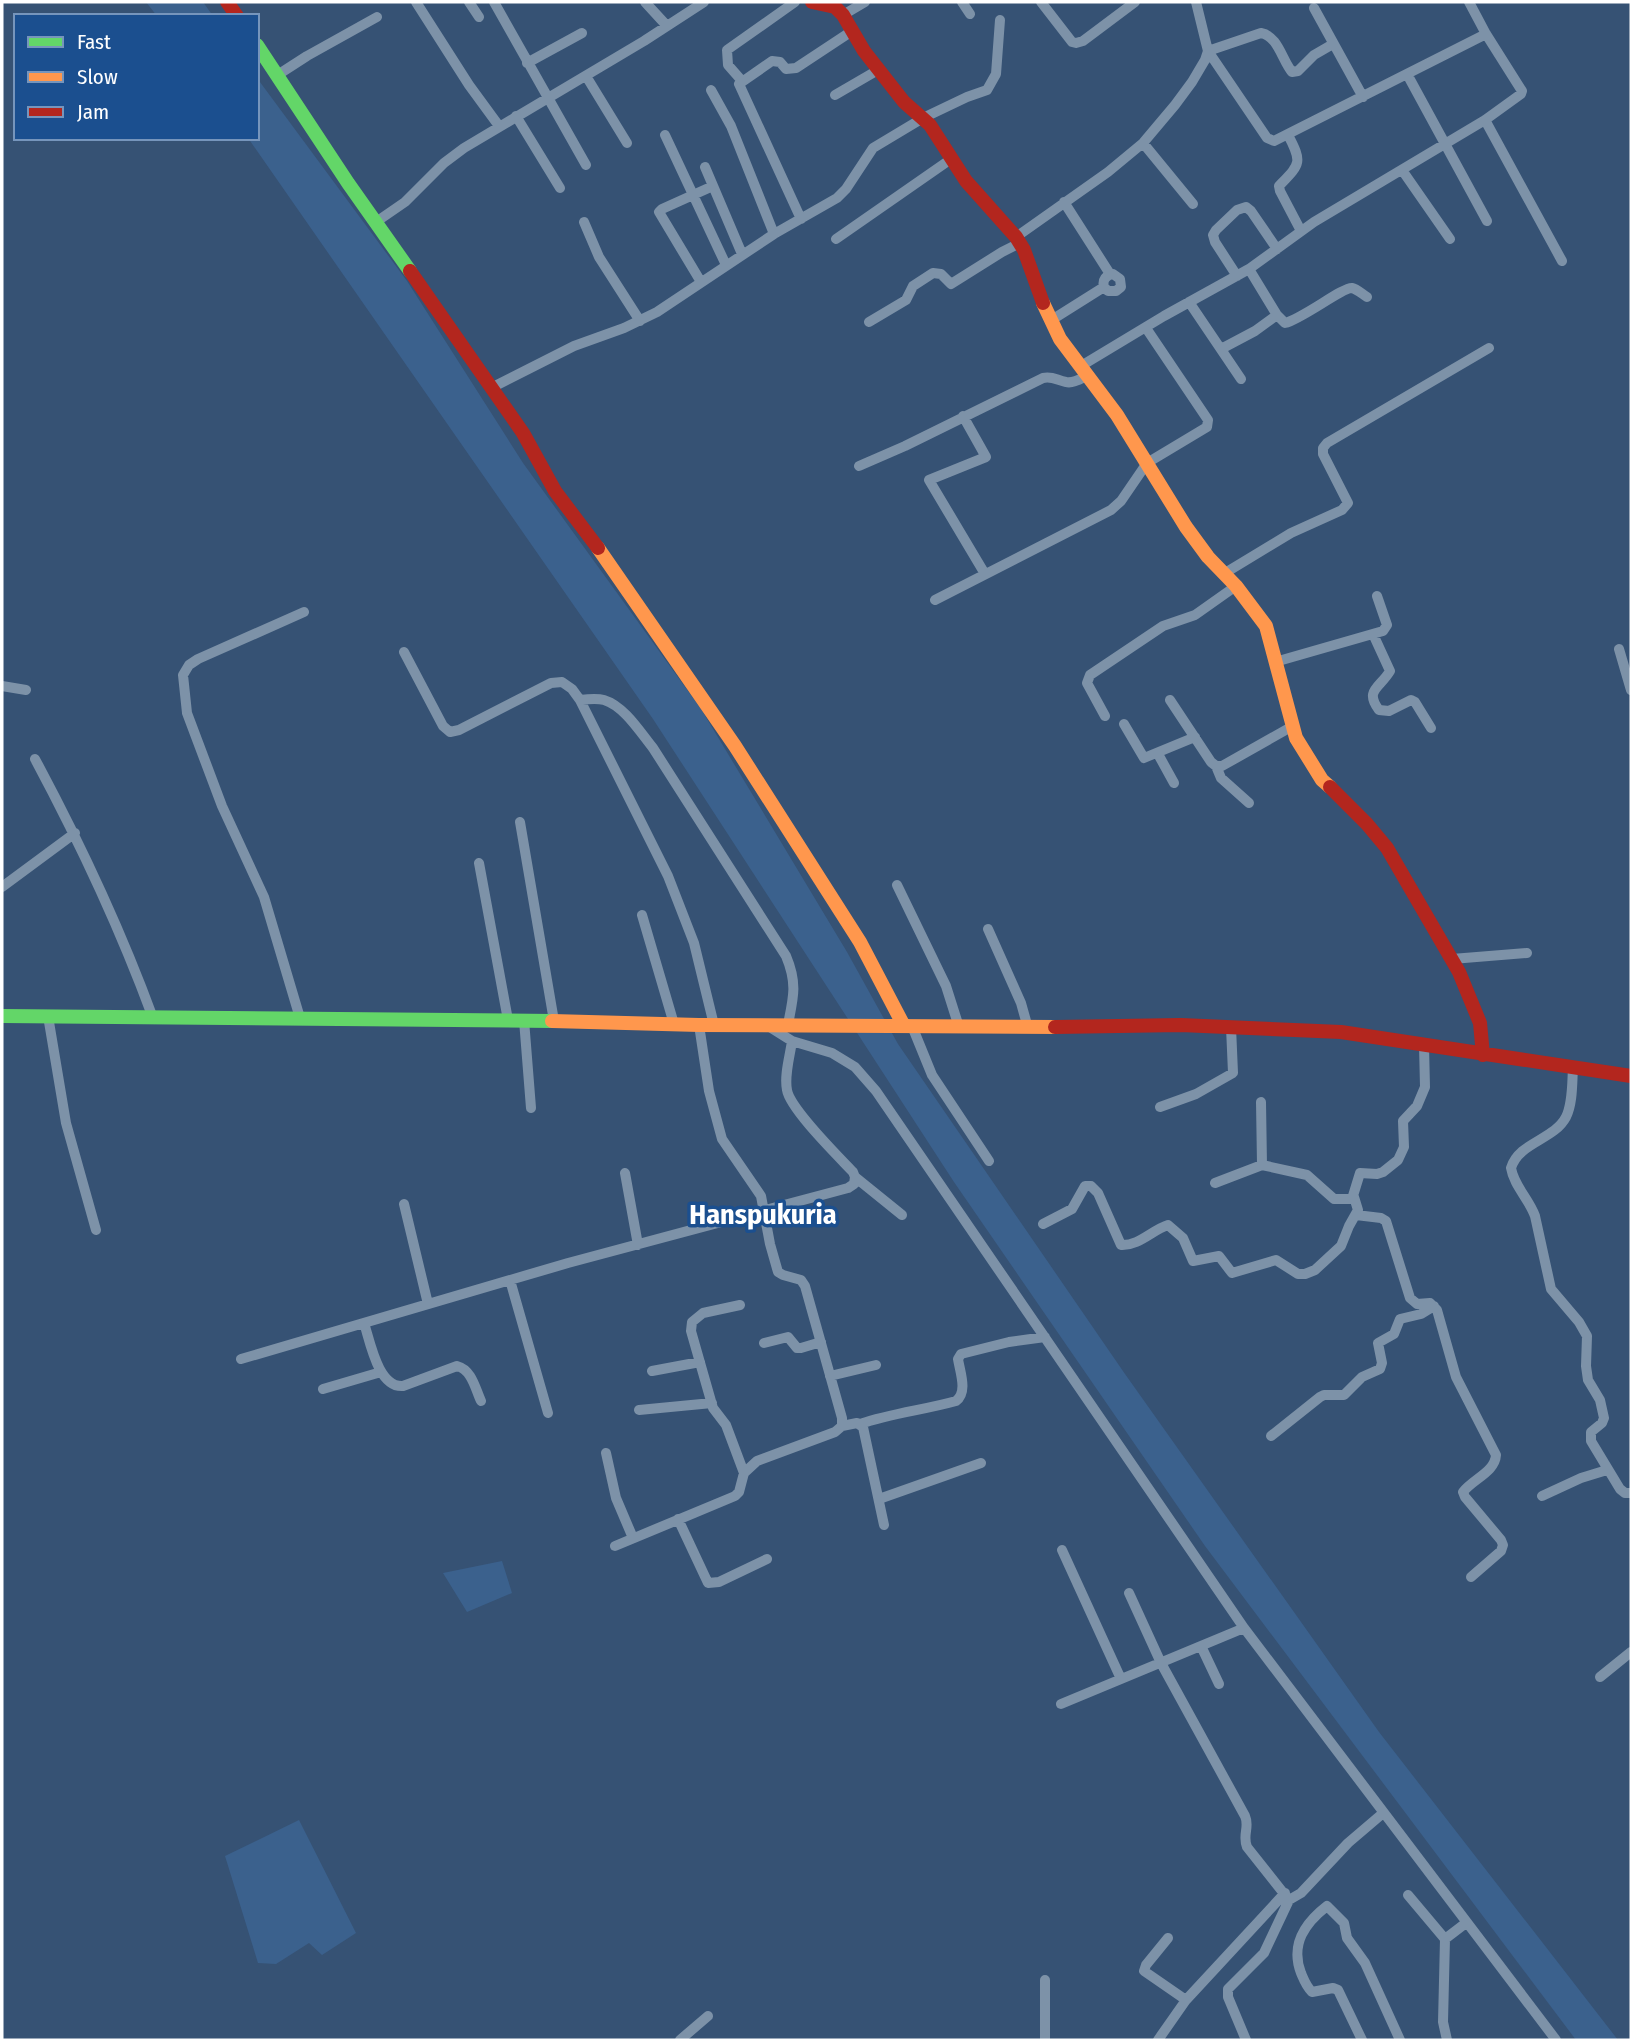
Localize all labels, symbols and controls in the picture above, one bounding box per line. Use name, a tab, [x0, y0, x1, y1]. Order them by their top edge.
legend	[14, 14, 259, 140]
text: Fast	[77, 29, 111, 55]
text: Slow	[77, 64, 118, 90]
text: Jam	[77, 99, 109, 125]
district label: Hanspukuria	[689, 1198, 837, 1231]

